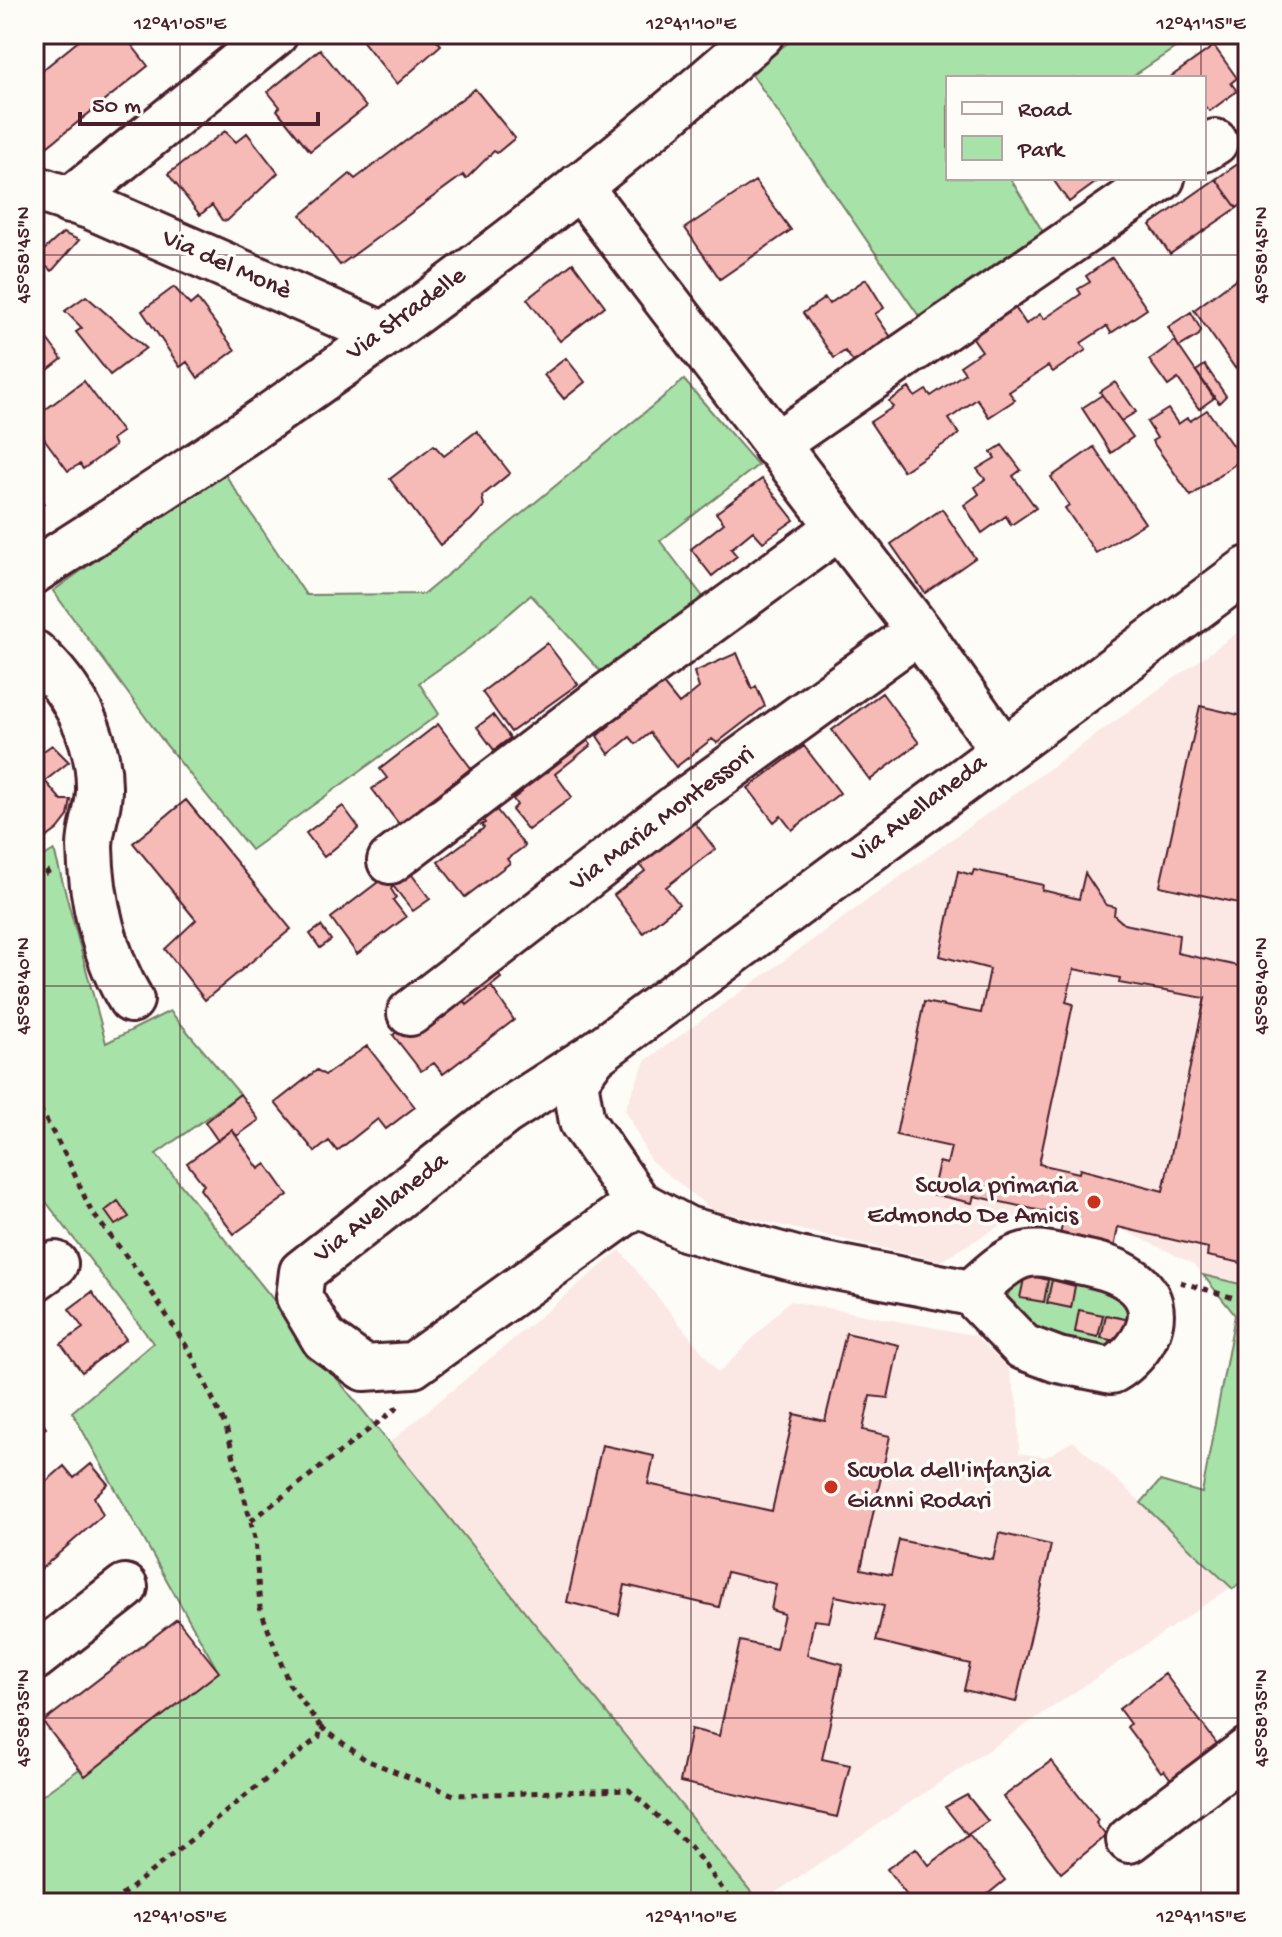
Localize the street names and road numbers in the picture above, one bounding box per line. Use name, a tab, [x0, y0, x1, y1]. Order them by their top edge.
street label: Via del Monè	[156, 223, 296, 309]
street label: Via Stradelle	[340, 261, 473, 369]
street label: Via Maria Montessori	[563, 740, 762, 900]
street label: Via Avellaneda	[845, 748, 995, 872]
street label: Via Avellaneda	[308, 1146, 457, 1272]

